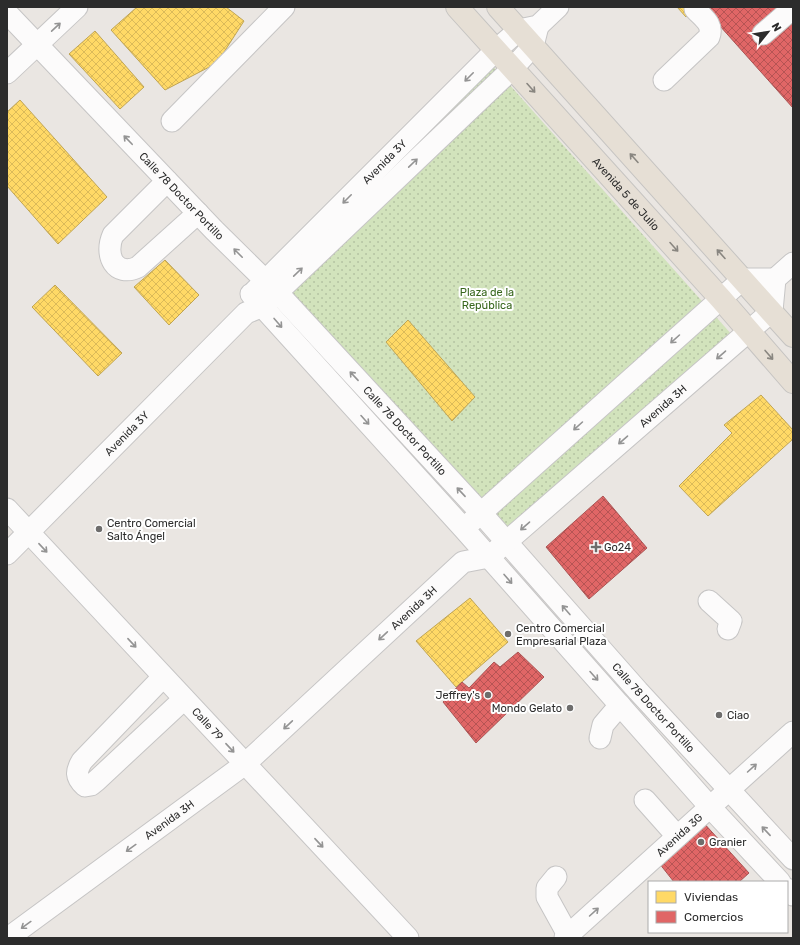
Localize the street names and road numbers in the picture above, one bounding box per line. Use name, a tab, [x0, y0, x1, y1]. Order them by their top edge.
street label: Avenida 3Y	[359, 137, 409, 187]
street label: Calle 78 Doctor Portillo	[137, 149, 227, 243]
street label: Avenida 5 de Julio	[590, 155, 662, 233]
street label: Avenida 3H	[637, 382, 689, 430]
street label: Calle 78 Doctor Portillo	[361, 383, 449, 478]
street label: Avenida 3Y	[102, 408, 152, 458]
street label: Avenida 3H	[388, 583, 439, 632]
street label: Calle 78 Doctor Portillo	[610, 660, 698, 755]
street label: Calle 79	[189, 705, 226, 743]
street label: Avenida 3H	[142, 797, 197, 842]
street label: Avenida 3G	[653, 811, 705, 859]

